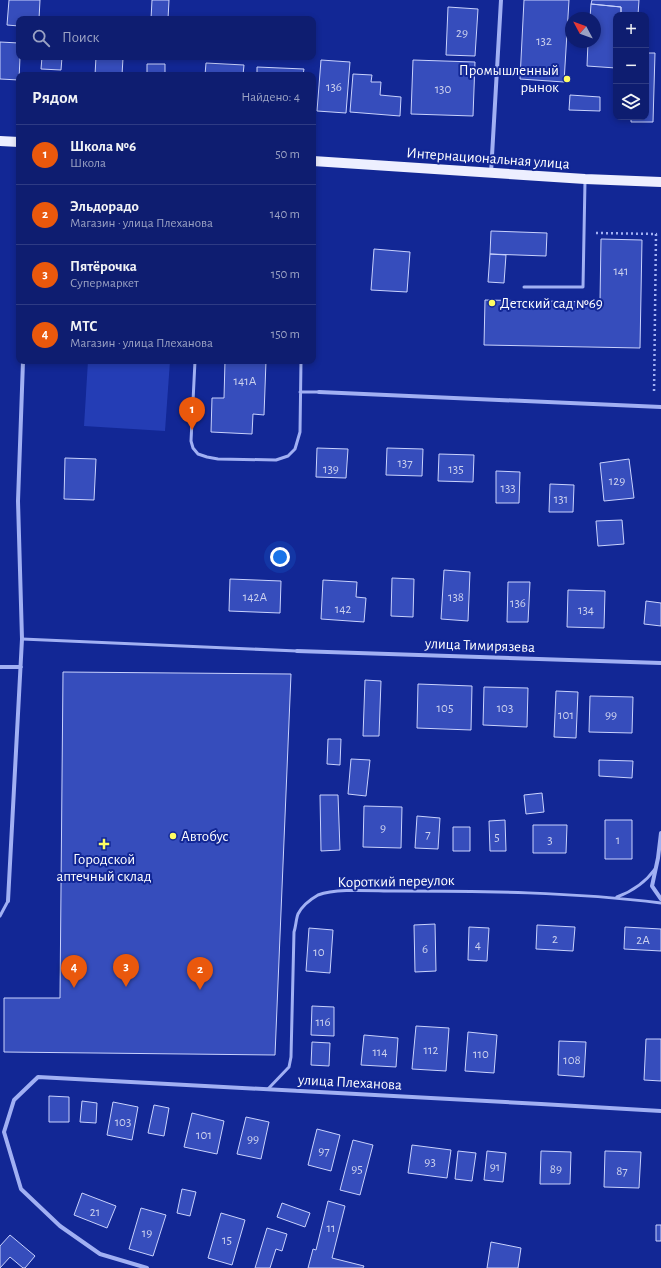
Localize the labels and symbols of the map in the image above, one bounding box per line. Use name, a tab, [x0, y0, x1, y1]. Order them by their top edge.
north arrow	[565, 12, 601, 48]
house number: 29	[456, 27, 468, 40]
house number: 132	[536, 35, 552, 48]
place label: Промышленный рынок	[459, 63, 559, 95]
marker: Промышленный рынок	[562, 74, 572, 84]
house number: 136	[326, 81, 342, 94]
house number: 130	[435, 83, 451, 96]
street label: Интернациональная улица	[406, 145, 570, 172]
house number: 141	[613, 265, 629, 278]
place label: Детский сад №69	[500, 296, 603, 311]
marker: Детский сад №69	[487, 298, 497, 308]
house number: 141А	[234, 375, 257, 388]
pin: 1	[179, 397, 205, 430]
house number: 137	[397, 457, 413, 470]
house number: 139	[323, 463, 339, 476]
house number: 135	[448, 463, 464, 476]
house number: 129	[609, 475, 625, 488]
house number: 133	[500, 482, 516, 495]
house number: 131	[554, 493, 568, 506]
your location	[270, 547, 290, 567]
house number: 142А	[243, 591, 267, 604]
house number: 138	[448, 591, 464, 604]
house number: 136	[510, 597, 526, 610]
house number: 142	[335, 603, 351, 616]
house number: 134	[578, 604, 594, 617]
street label: улица Тимирязева	[424, 636, 535, 655]
house number: 105	[437, 702, 453, 715]
house number: 103	[497, 702, 513, 715]
house number: 101	[558, 709, 574, 722]
house number: 99	[605, 709, 617, 722]
house number: 9	[380, 822, 386, 835]
house number: 7	[425, 828, 431, 841]
place label: Автобус	[181, 829, 229, 844]
marker: Автобус	[168, 831, 178, 841]
house number: 5	[494, 831, 500, 844]
house number: 3	[547, 834, 553, 847]
house number: 1	[616, 834, 620, 847]
marker: Городской аптечный склад	[99, 839, 109, 849]
place label: Городской аптечный склад	[57, 852, 151, 884]
street label: Короткий переулок	[337, 873, 455, 890]
house number: 2	[552, 933, 558, 946]
house number: 2А	[636, 934, 650, 947]
house number: 4	[475, 939, 481, 952]
house number: 6	[422, 943, 428, 956]
house number: 10	[313, 946, 325, 959]
pin: 3	[113, 954, 139, 987]
pin: 4	[61, 955, 87, 988]
pin: 2	[187, 957, 213, 990]
house number: 116	[315, 1016, 331, 1029]
house number: 112	[424, 1044, 439, 1057]
house number: 114	[372, 1046, 388, 1059]
house number: 110	[473, 1048, 489, 1061]
house number: 108	[563, 1054, 581, 1067]
street label: улица Плеханова	[297, 1072, 402, 1093]
house number: 103	[115, 1116, 131, 1129]
house number: 101	[196, 1129, 212, 1142]
house number: 99	[247, 1133, 259, 1146]
house number: 97	[318, 1145, 330, 1158]
house number: 93	[424, 1156, 436, 1169]
house number: 91	[490, 1161, 500, 1174]
house number: 95	[351, 1163, 363, 1176]
house number: 89	[550, 1163, 562, 1176]
house number: 87	[616, 1165, 628, 1178]
house number: 21	[90, 1206, 100, 1219]
house number: 11	[327, 1222, 335, 1235]
house number: 19	[142, 1227, 152, 1240]
house number: 15	[222, 1234, 232, 1247]

